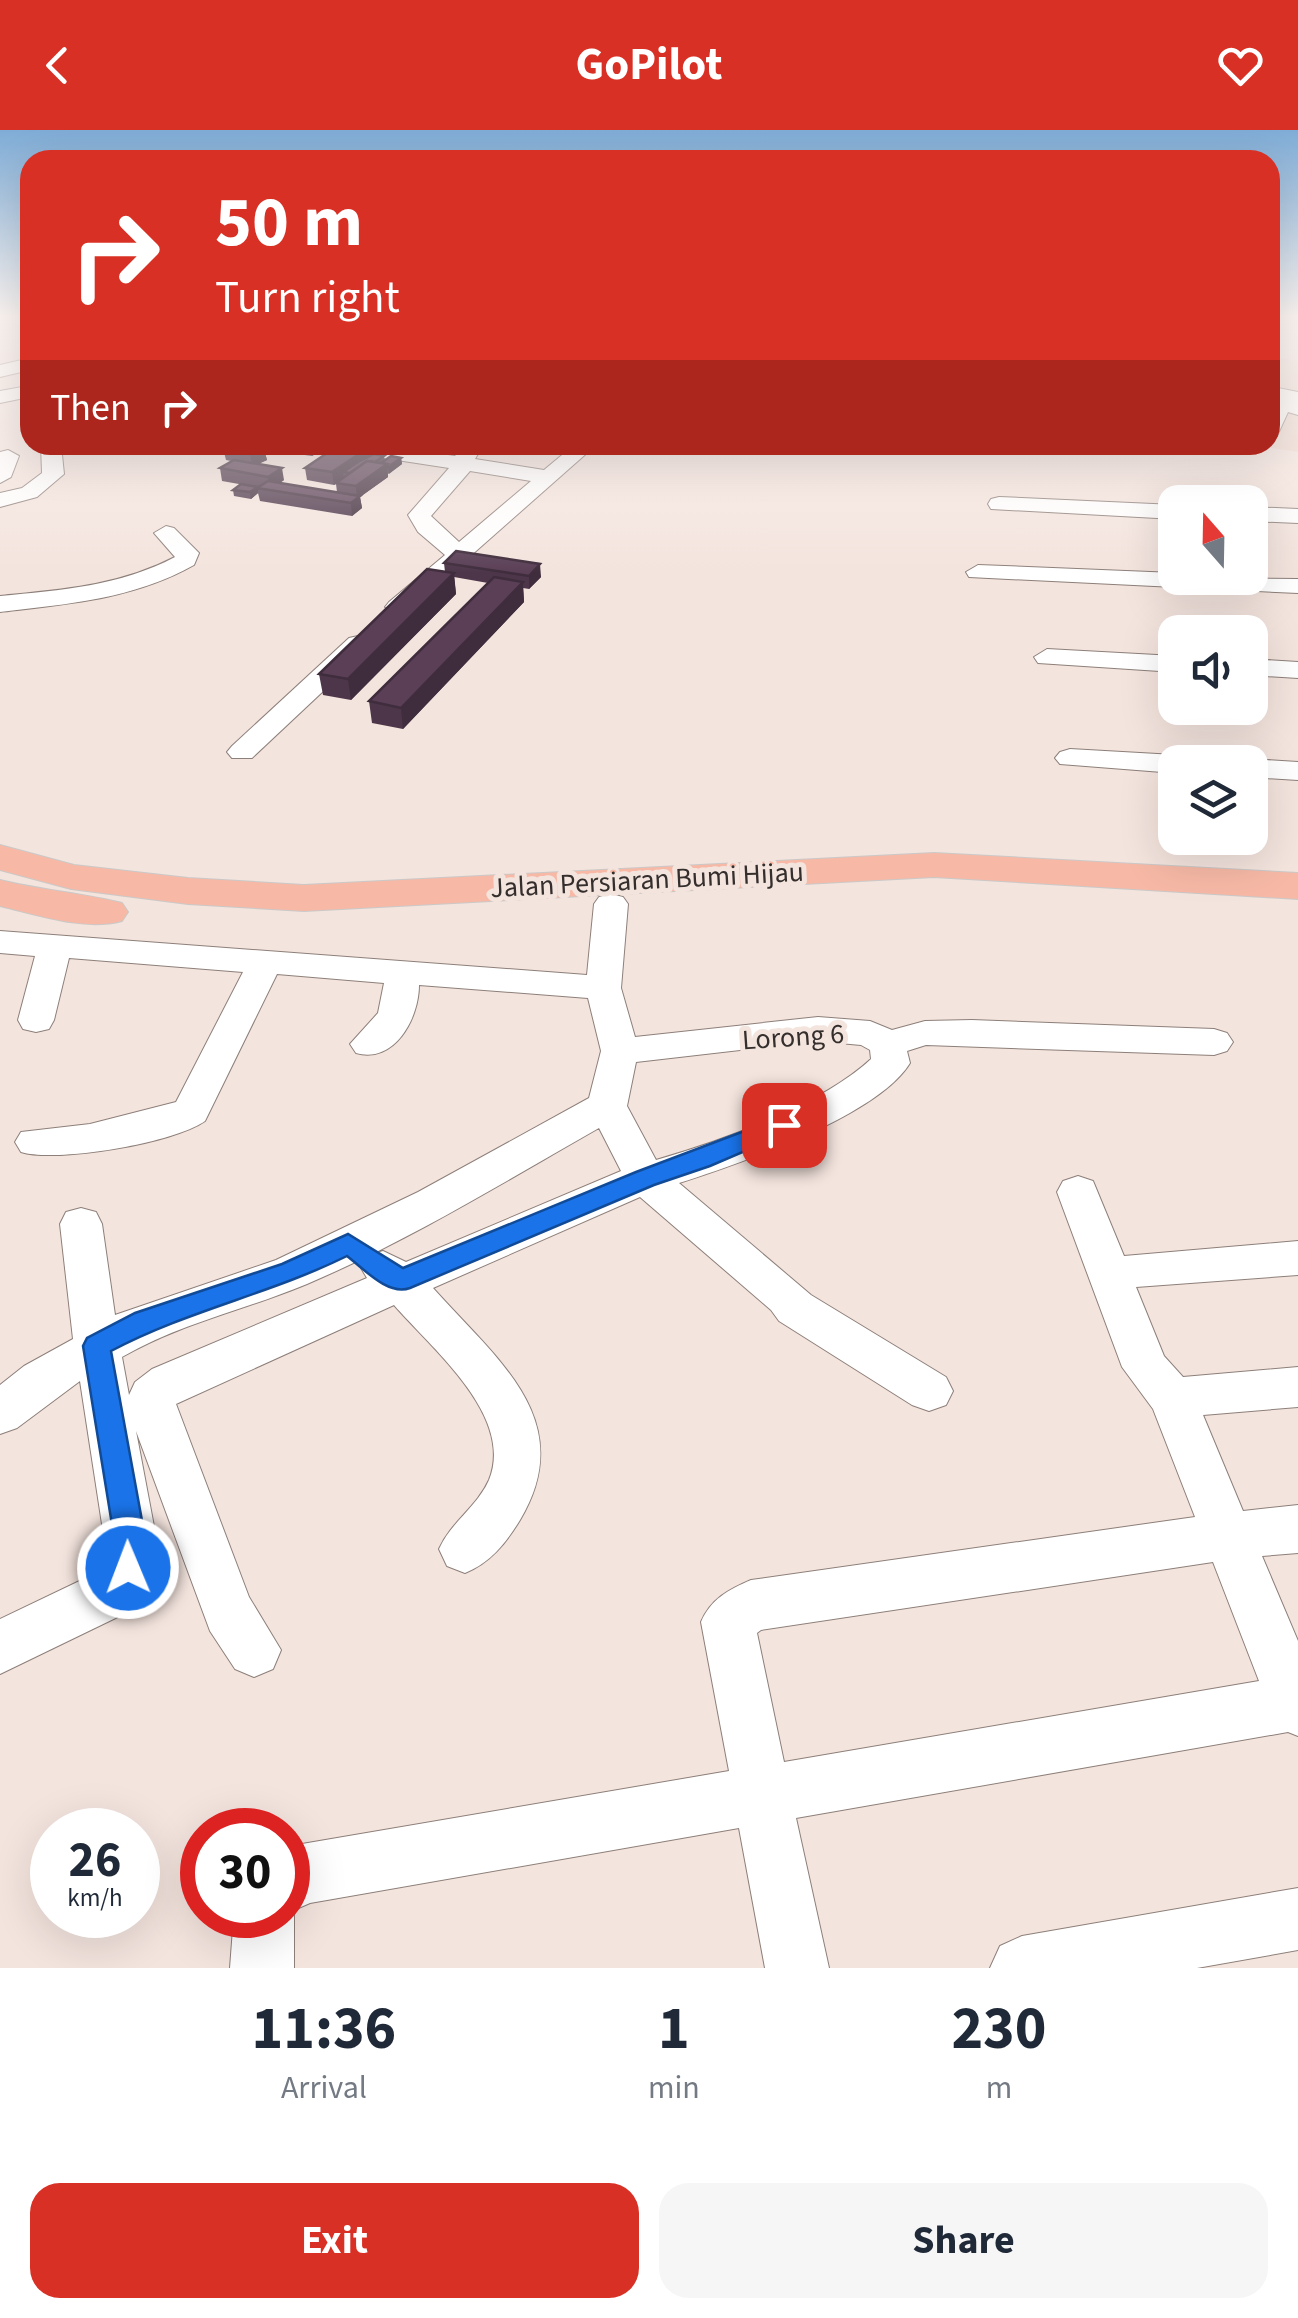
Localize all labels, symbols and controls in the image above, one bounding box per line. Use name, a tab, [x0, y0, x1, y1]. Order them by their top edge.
text: GoPilot	[576, 33, 722, 97]
icon: back	[30, 38, 85, 93]
icon: heart	[1213, 38, 1268, 93]
text: 50 m	[215, 173, 363, 273]
icon: right	[50, 190, 180, 320]
text: Turn right	[215, 266, 400, 330]
icon: right	[151, 380, 206, 435]
text: Then	[50, 381, 131, 435]
north arrow	[1158, 485, 1268, 595]
map controls	[1158, 485, 1268, 855]
button: sound	[1158, 615, 1268, 725]
button: layers	[1158, 745, 1268, 855]
street label: Jalan Persiaran Bumi Hijau	[489, 852, 805, 908]
street label: Lorong 6	[741, 1013, 845, 1061]
pin	[742, 1083, 827, 1168]
icon: arrive	[757, 1098, 812, 1153]
position arrow	[76, 1516, 180, 1620]
speed limit sign: 30	[180, 1808, 310, 1938]
text: 26	[69, 1825, 121, 1896]
text: km/h	[67, 1880, 123, 1916]
text: 11:36	[252, 1987, 396, 2072]
text: 1	[658, 1987, 690, 2072]
text: 230	[951, 1987, 1046, 2072]
text: Arrival	[281, 2065, 367, 2111]
text: min	[648, 2065, 700, 2111]
text: m	[986, 2065, 1012, 2111]
button: Exit	[30, 2183, 639, 2298]
button: Share	[659, 2183, 1268, 2298]

